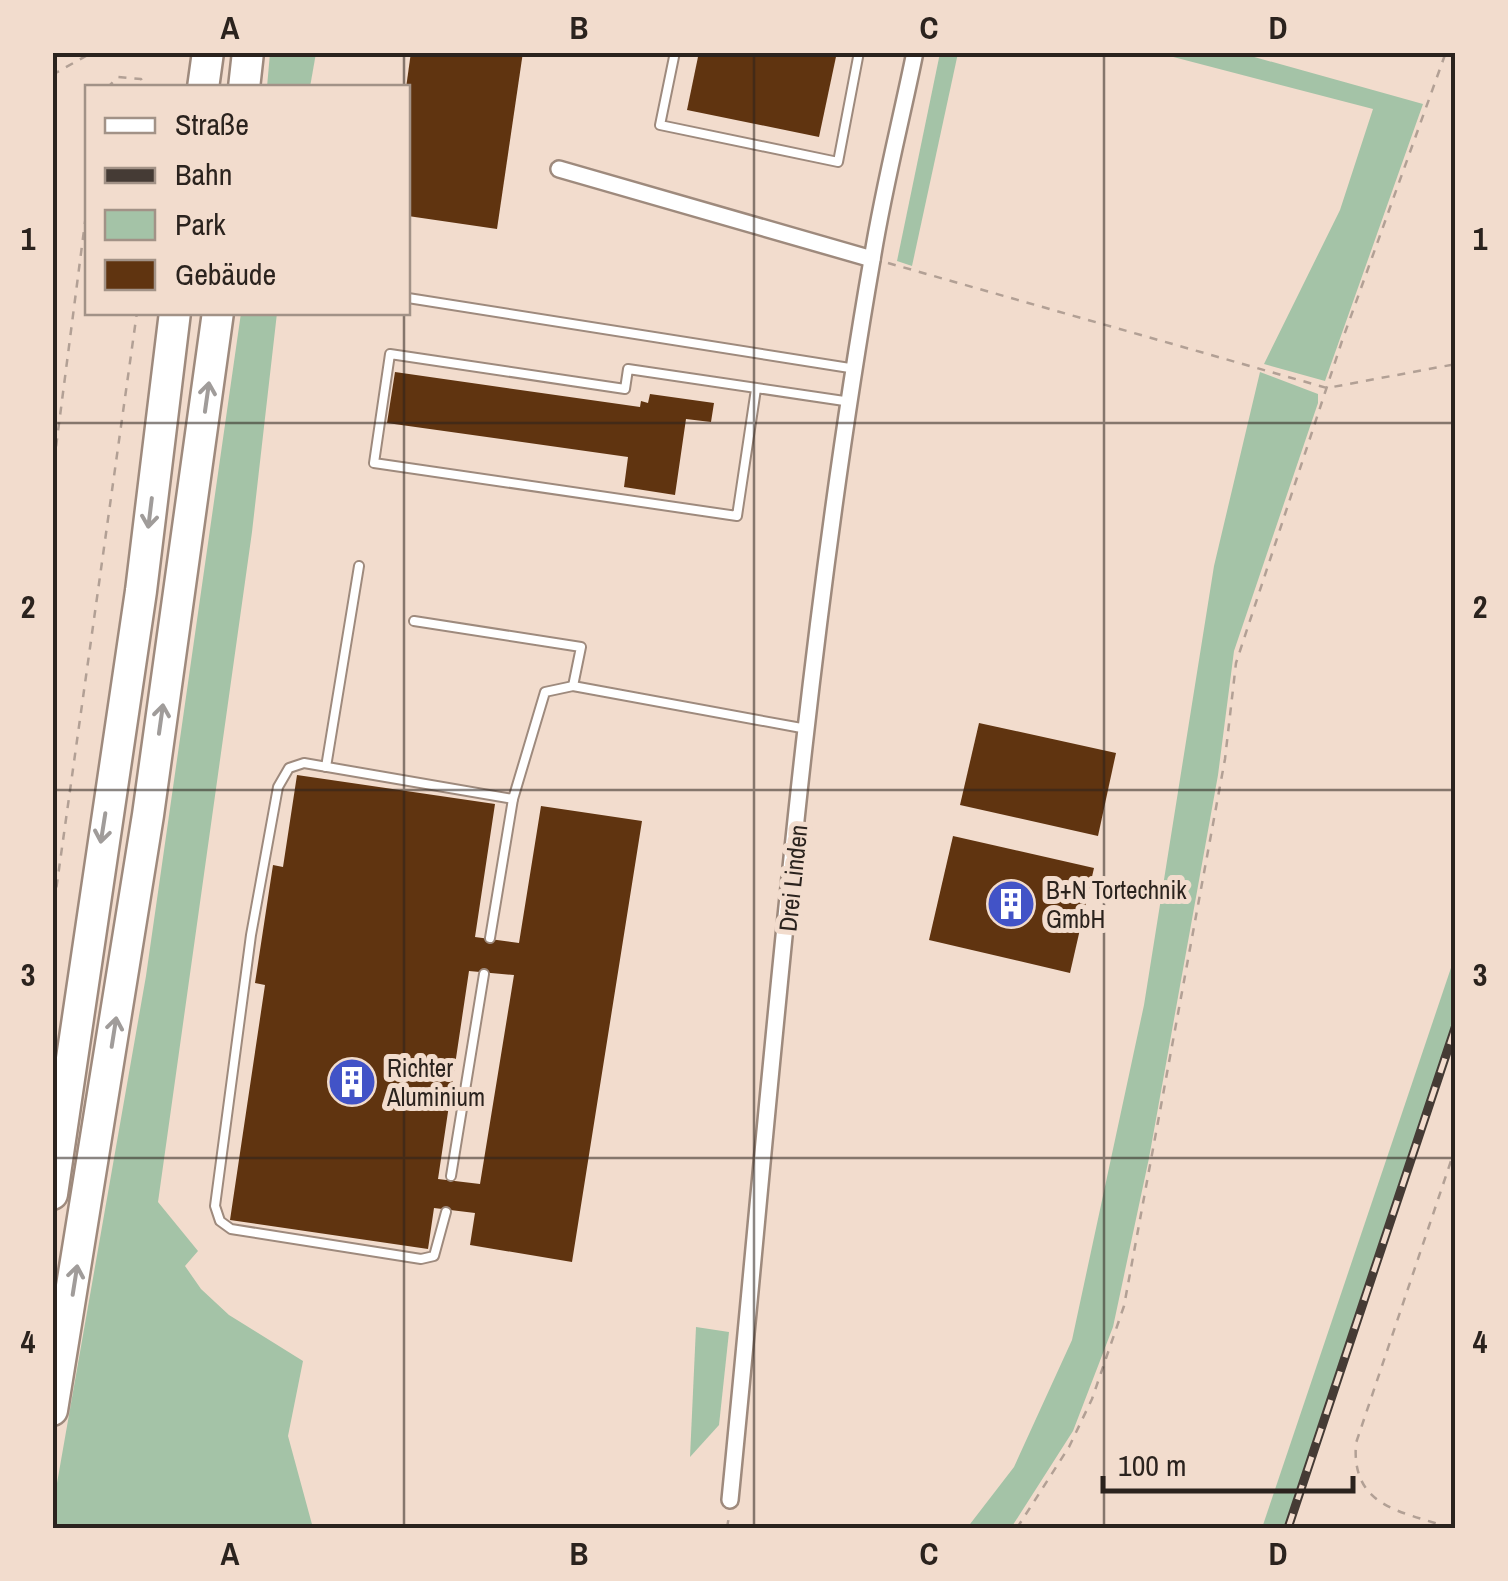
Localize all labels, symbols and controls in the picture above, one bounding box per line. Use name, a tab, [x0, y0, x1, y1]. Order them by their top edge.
text: A	[221, 6, 240, 49]
text: B	[570, 6, 588, 49]
text: C	[920, 6, 938, 49]
text: D	[1269, 6, 1287, 49]
legend	[85, 85, 410, 315]
text: Straße	[175, 104, 249, 144]
text: Bahn	[175, 154, 232, 194]
text: Park	[175, 204, 226, 244]
text: 1	[21, 217, 36, 260]
text: 1	[1473, 217, 1488, 260]
text: Gebäude	[175, 254, 276, 294]
one-way arrow	[198, 381, 217, 413]
one-way arrow	[140, 497, 159, 529]
text: 2	[21, 585, 35, 628]
text: 2	[1473, 585, 1487, 628]
one-way arrow	[153, 703, 171, 735]
one-way arrow	[94, 811, 112, 843]
street label: Drei Linden	[770, 823, 816, 933]
place label: B+N Tortechnik GmbH	[1046, 873, 1187, 936]
building icon: B+N Tortechnik GmbH	[985, 878, 1037, 930]
text: 3	[21, 953, 35, 996]
text: 3	[1473, 953, 1487, 996]
one-way arrow	[105, 1017, 124, 1049]
place label: Richter Aluminium	[386, 1051, 485, 1114]
building icon: Richter Aluminium	[326, 1056, 378, 1108]
one-way arrow	[66, 1264, 85, 1296]
text: 4	[21, 1320, 36, 1363]
text: 4	[1473, 1320, 1488, 1363]
scale bar	[1103, 1431, 1353, 1493]
text: 100 m	[1118, 1445, 1186, 1485]
text: A	[221, 1532, 240, 1575]
text: B	[570, 1532, 588, 1575]
text: C	[920, 1532, 938, 1575]
text: D	[1269, 1532, 1287, 1575]

